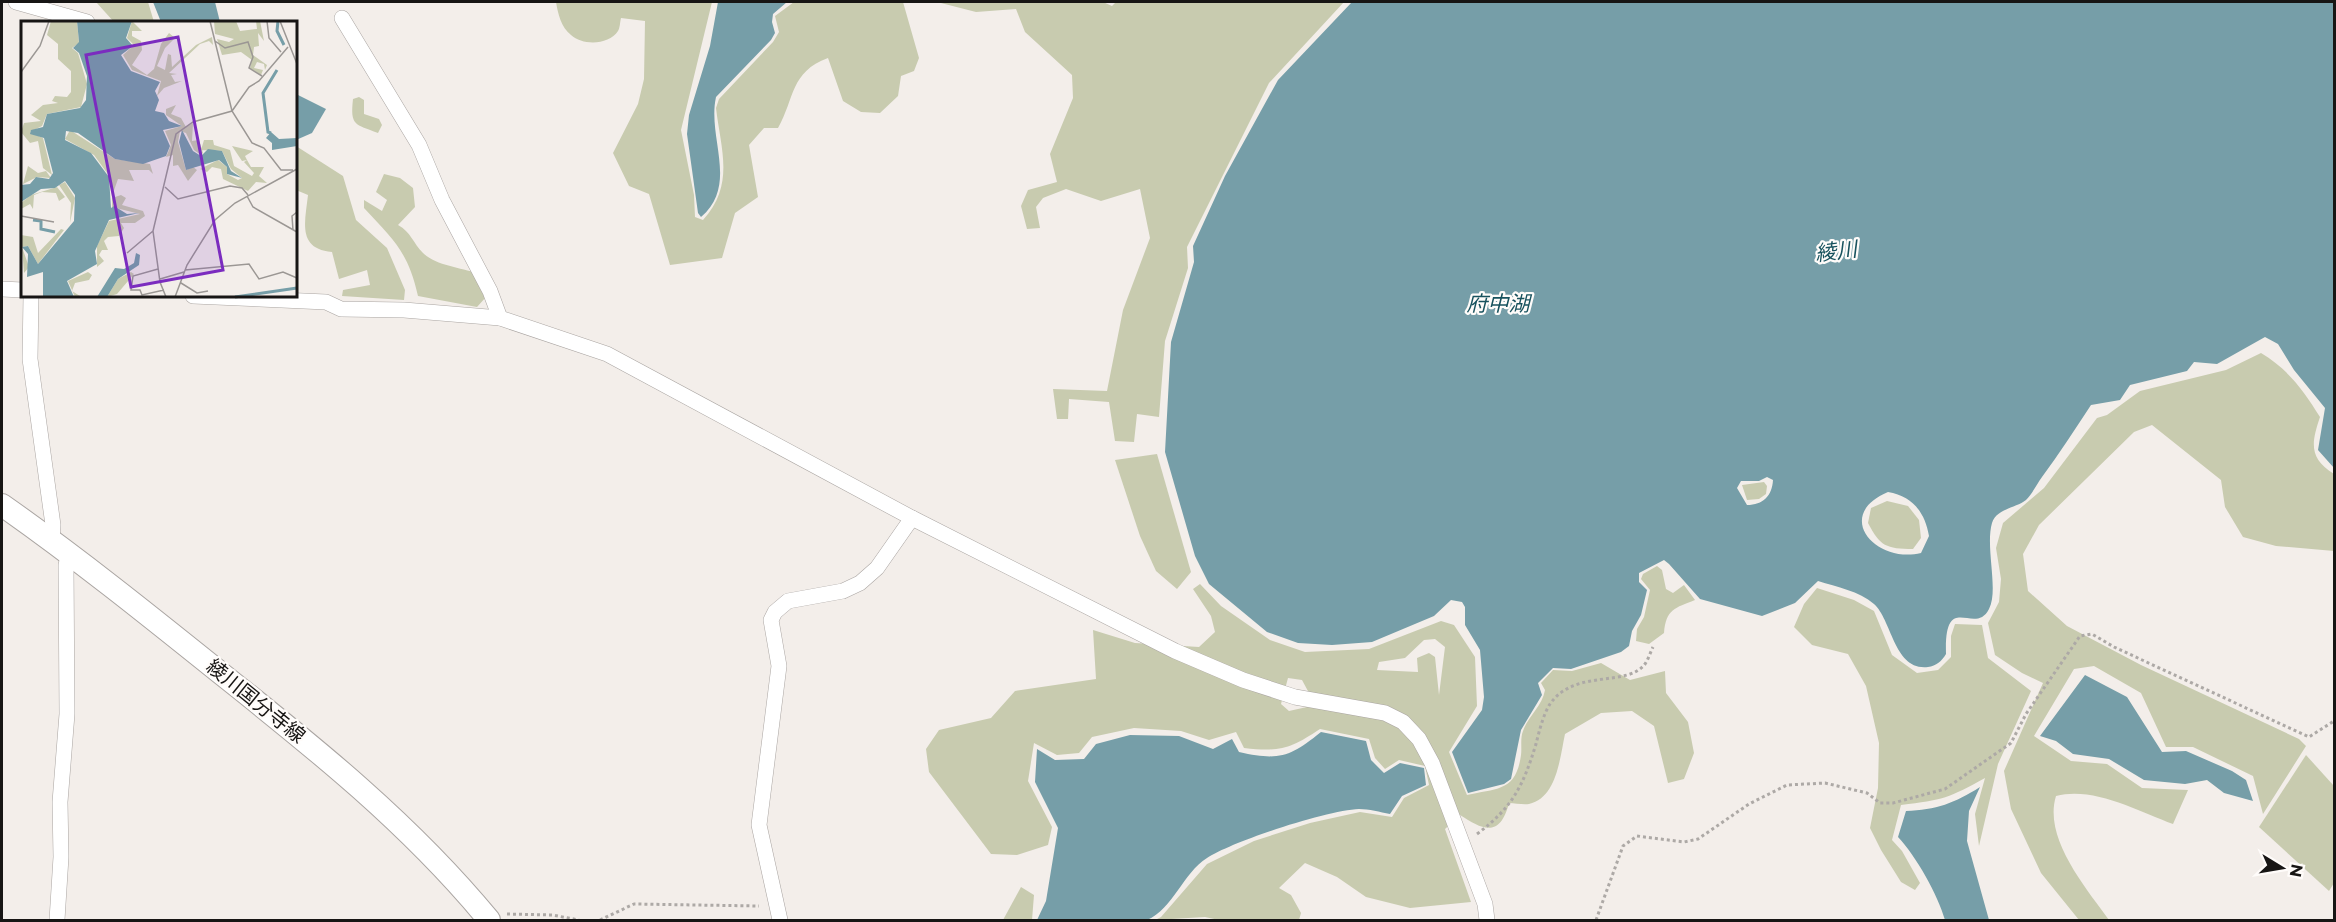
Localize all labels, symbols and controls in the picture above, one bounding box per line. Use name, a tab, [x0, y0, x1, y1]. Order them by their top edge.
inset map	[21, 21, 297, 297]
water label: 綾川	[1814, 236, 1860, 266]
water label: 府中湖	[1467, 291, 1532, 316]
street label: 綾川国分寺線	[202, 654, 310, 748]
north arrow	[2252, 838, 2312, 898]
text: N	[2286, 863, 2307, 879]

